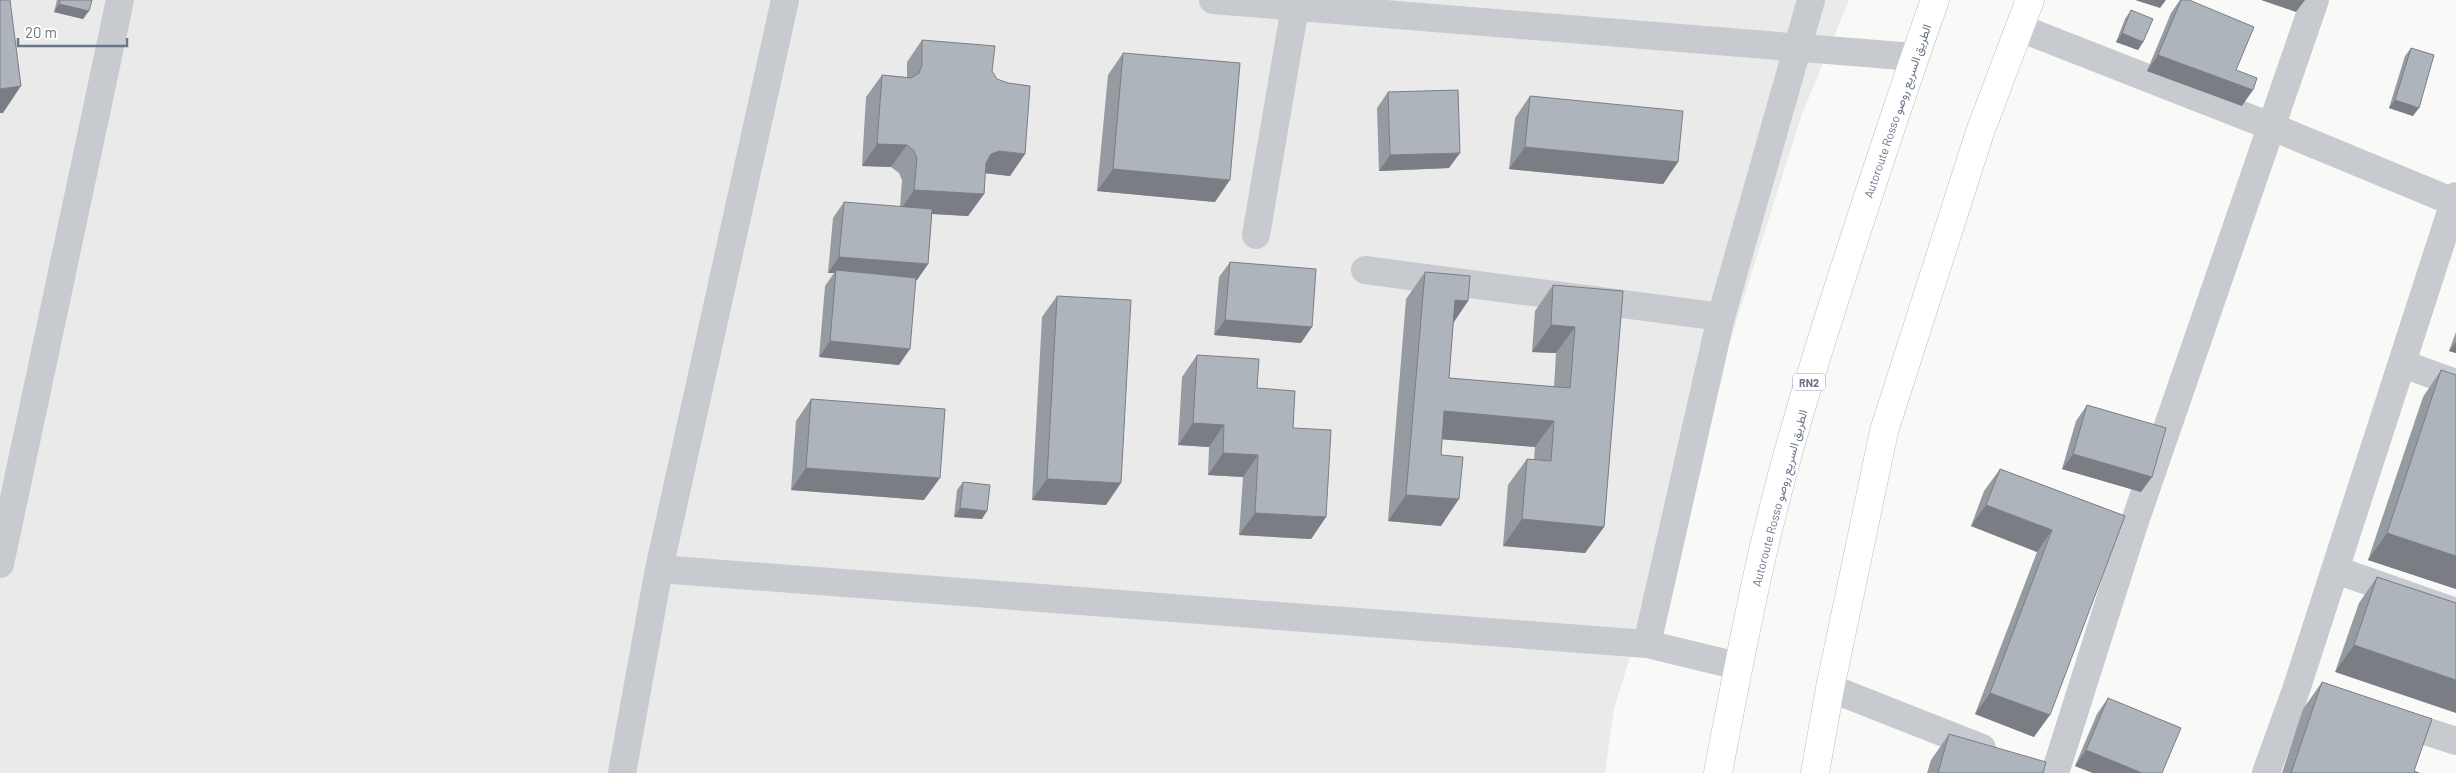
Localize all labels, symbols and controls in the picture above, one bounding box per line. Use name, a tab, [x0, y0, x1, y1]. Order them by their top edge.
scale bar	[18, 15, 126, 47]
street label: Autoroute Rosso الطريق السريع روصو	[1861, 22, 1936, 201]
text: 20 m	[25, 23, 57, 41]
road number: RN2	[1793, 374, 1825, 391]
street label: Autoroute Rosso الطريق السريع روصو	[1749, 408, 1812, 589]

